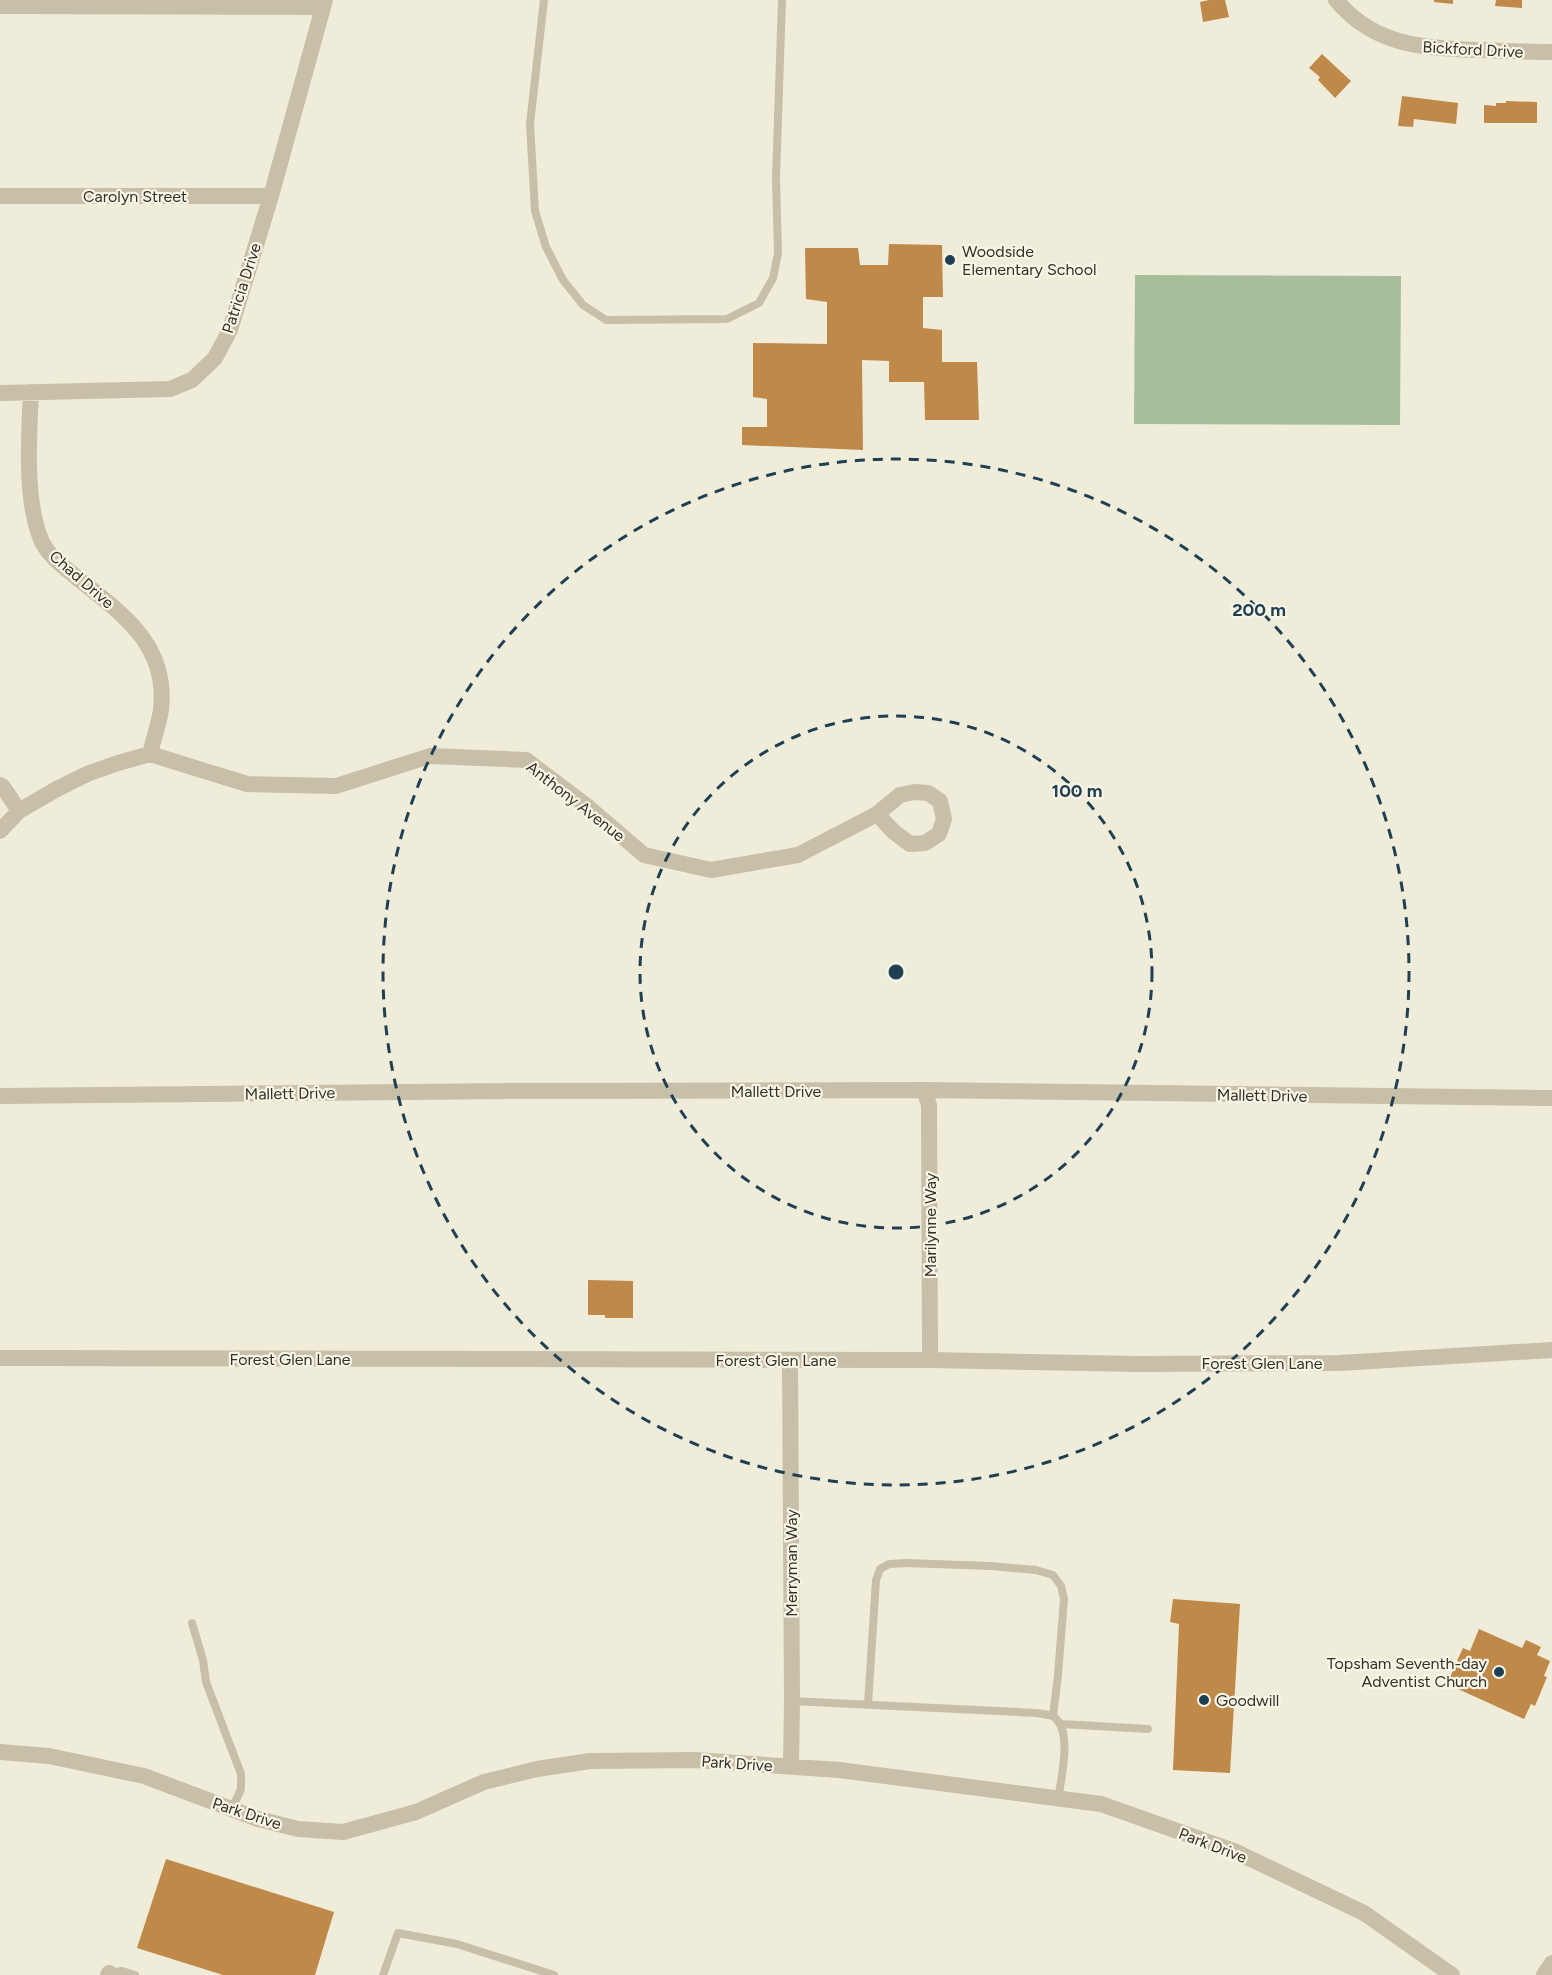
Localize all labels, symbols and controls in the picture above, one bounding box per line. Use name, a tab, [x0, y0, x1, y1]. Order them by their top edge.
street label: Bickford Drive	[1422, 37, 1524, 62]
street label: Carolyn Street	[83, 187, 187, 206]
street label: Patricia Drive	[218, 240, 265, 336]
place label: Woodside Elementary School	[962, 242, 1096, 279]
marker: Woodside Elementary School	[943, 253, 957, 267]
street label: Chad Drive	[46, 546, 118, 613]
text: 200 m	[1232, 599, 1286, 621]
street label: Anthony Avenue	[523, 757, 629, 846]
text: 100 m	[1052, 780, 1102, 802]
centre of rings	[886, 962, 906, 982]
street label: Mallett Drive	[731, 1082, 822, 1101]
street label: Mallett Drive	[245, 1083, 336, 1104]
street label: Mallett Drive	[1217, 1085, 1308, 1106]
street label: Marilynne Way	[921, 1172, 940, 1277]
street label: Forest Glen Lane	[230, 1350, 351, 1369]
street label: Forest Glen Lane	[716, 1351, 837, 1370]
street label: Forest Glen Lane	[1202, 1354, 1323, 1373]
street label: Merryman Way	[782, 1509, 801, 1617]
place label: Topsham Seventh-day Adventist Church	[1327, 1654, 1488, 1691]
marker: Topsham Seventh-day Adventist Church	[1492, 1665, 1506, 1679]
place label: Goodwill	[1216, 1691, 1279, 1710]
marker: Goodwill	[1197, 1693, 1211, 1707]
street label: Park Drive	[701, 1752, 773, 1775]
street label: Park Drive	[210, 1793, 284, 1834]
street label: Park Drive	[1176, 1824, 1250, 1867]

